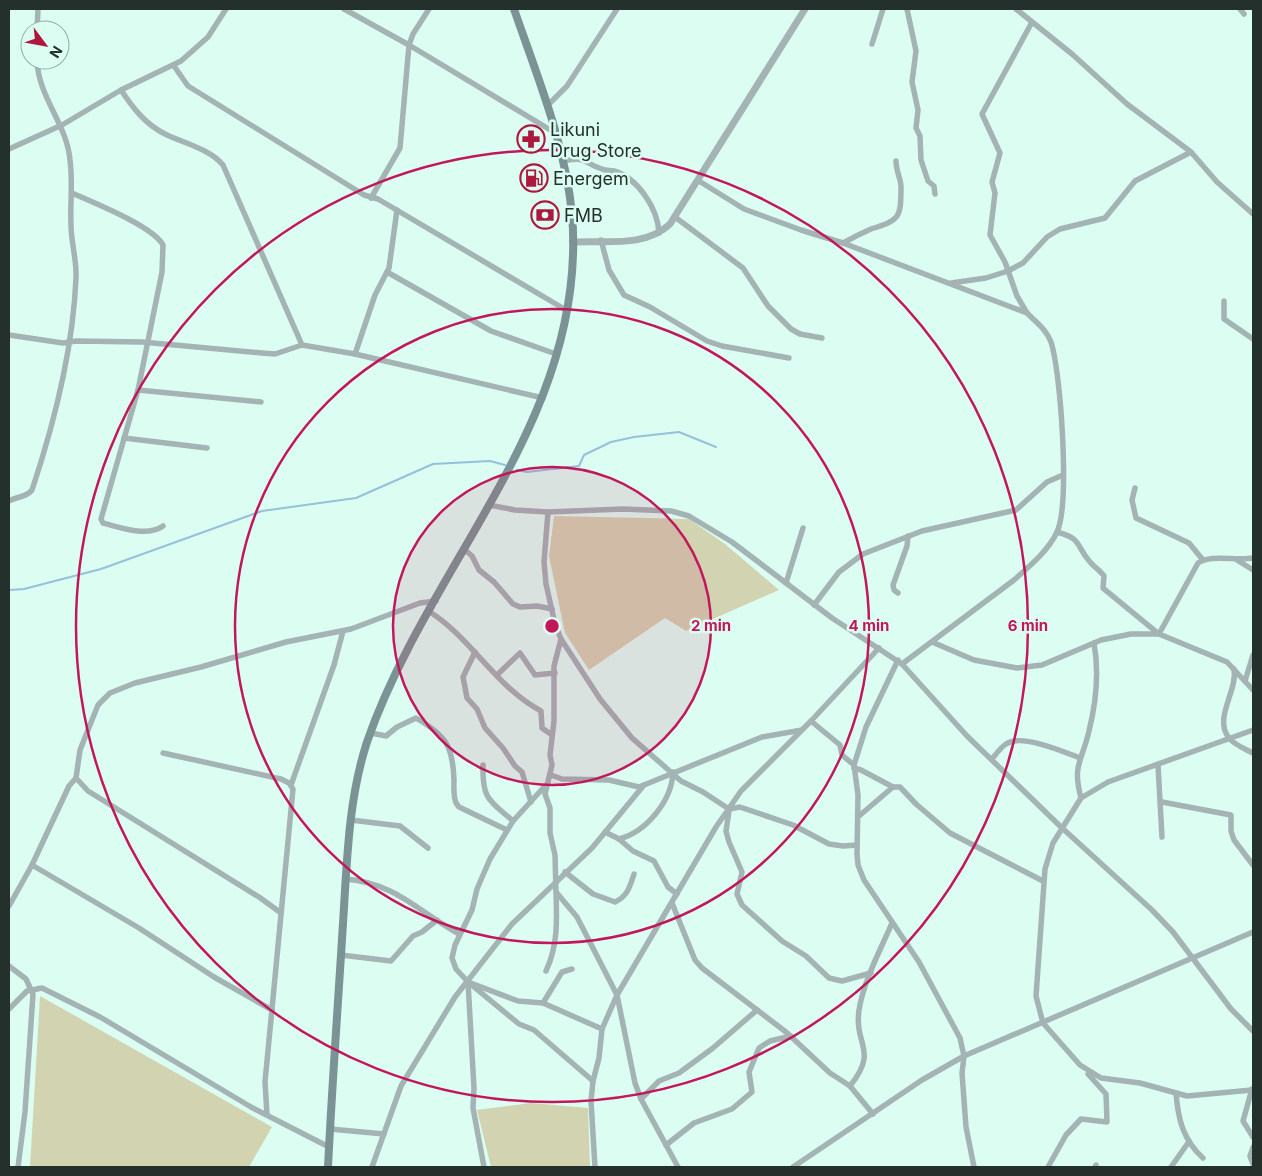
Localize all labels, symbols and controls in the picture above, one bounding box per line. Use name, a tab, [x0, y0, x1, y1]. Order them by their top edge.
north arrow	[20, 20, 70, 70]
text: N	[46, 43, 66, 61]
place label: Likuni Drug Store	[550, 119, 642, 161]
pharmacy icon: Likuni Drug Store	[516, 124, 546, 154]
fuel station icon: Energem	[519, 163, 549, 193]
place label: Energem	[553, 168, 629, 189]
bank icon: FMB	[530, 200, 560, 230]
place label: FMB	[564, 205, 603, 226]
text: 2 min	[691, 616, 731, 635]
text: 4 min	[849, 616, 889, 635]
text: 6 min	[1008, 616, 1048, 635]
centre of rings	[543, 617, 561, 635]

